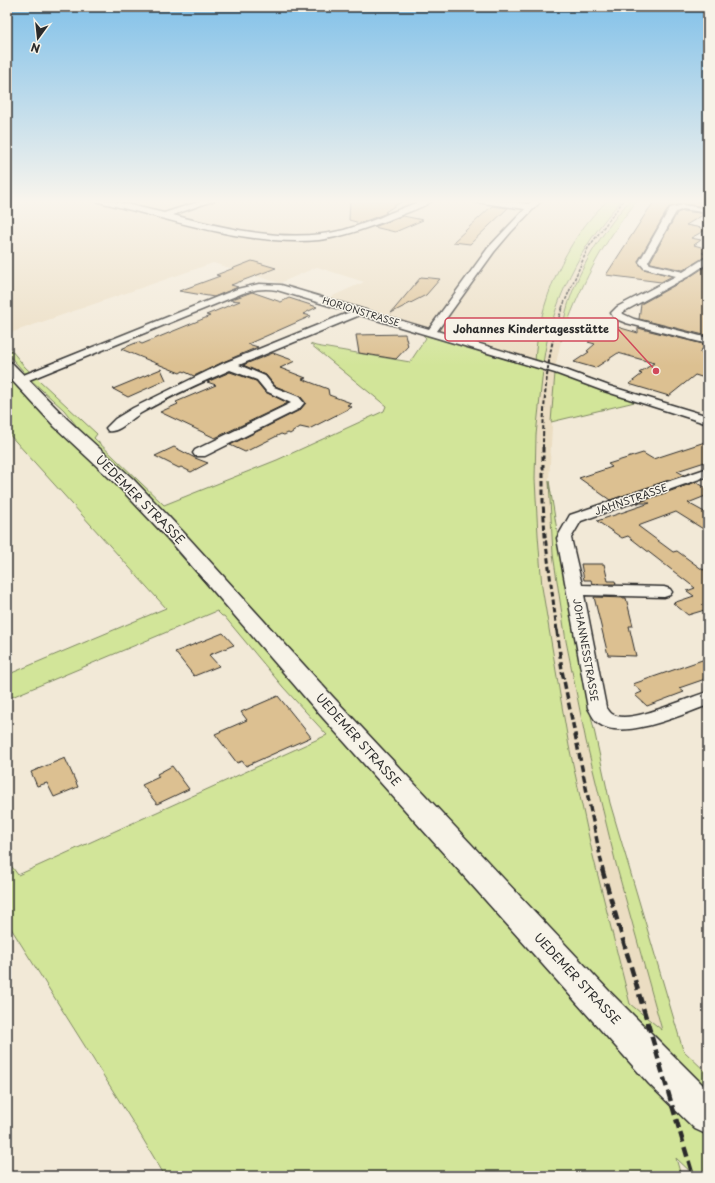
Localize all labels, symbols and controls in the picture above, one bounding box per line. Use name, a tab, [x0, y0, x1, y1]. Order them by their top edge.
north arrow	[18, 18, 58, 58]
text: N	[29, 39, 42, 57]
street label: HORIONSTRASSE	[321, 293, 402, 329]
callout: Johannes Kindertagesstätte	[445, 318, 618, 341]
text: Johannes Kindertagesstätte	[453, 320, 609, 337]
street label: UEDEMER STRASSE	[92, 451, 190, 548]
street label: JAHNSTRASSE	[592, 479, 669, 518]
street label: JOHANNESSTRASSE	[570, 597, 603, 703]
street label: UEDEMER STRASSE	[312, 689, 406, 790]
street label: UEDEMER STRASSE	[530, 928, 625, 1028]

